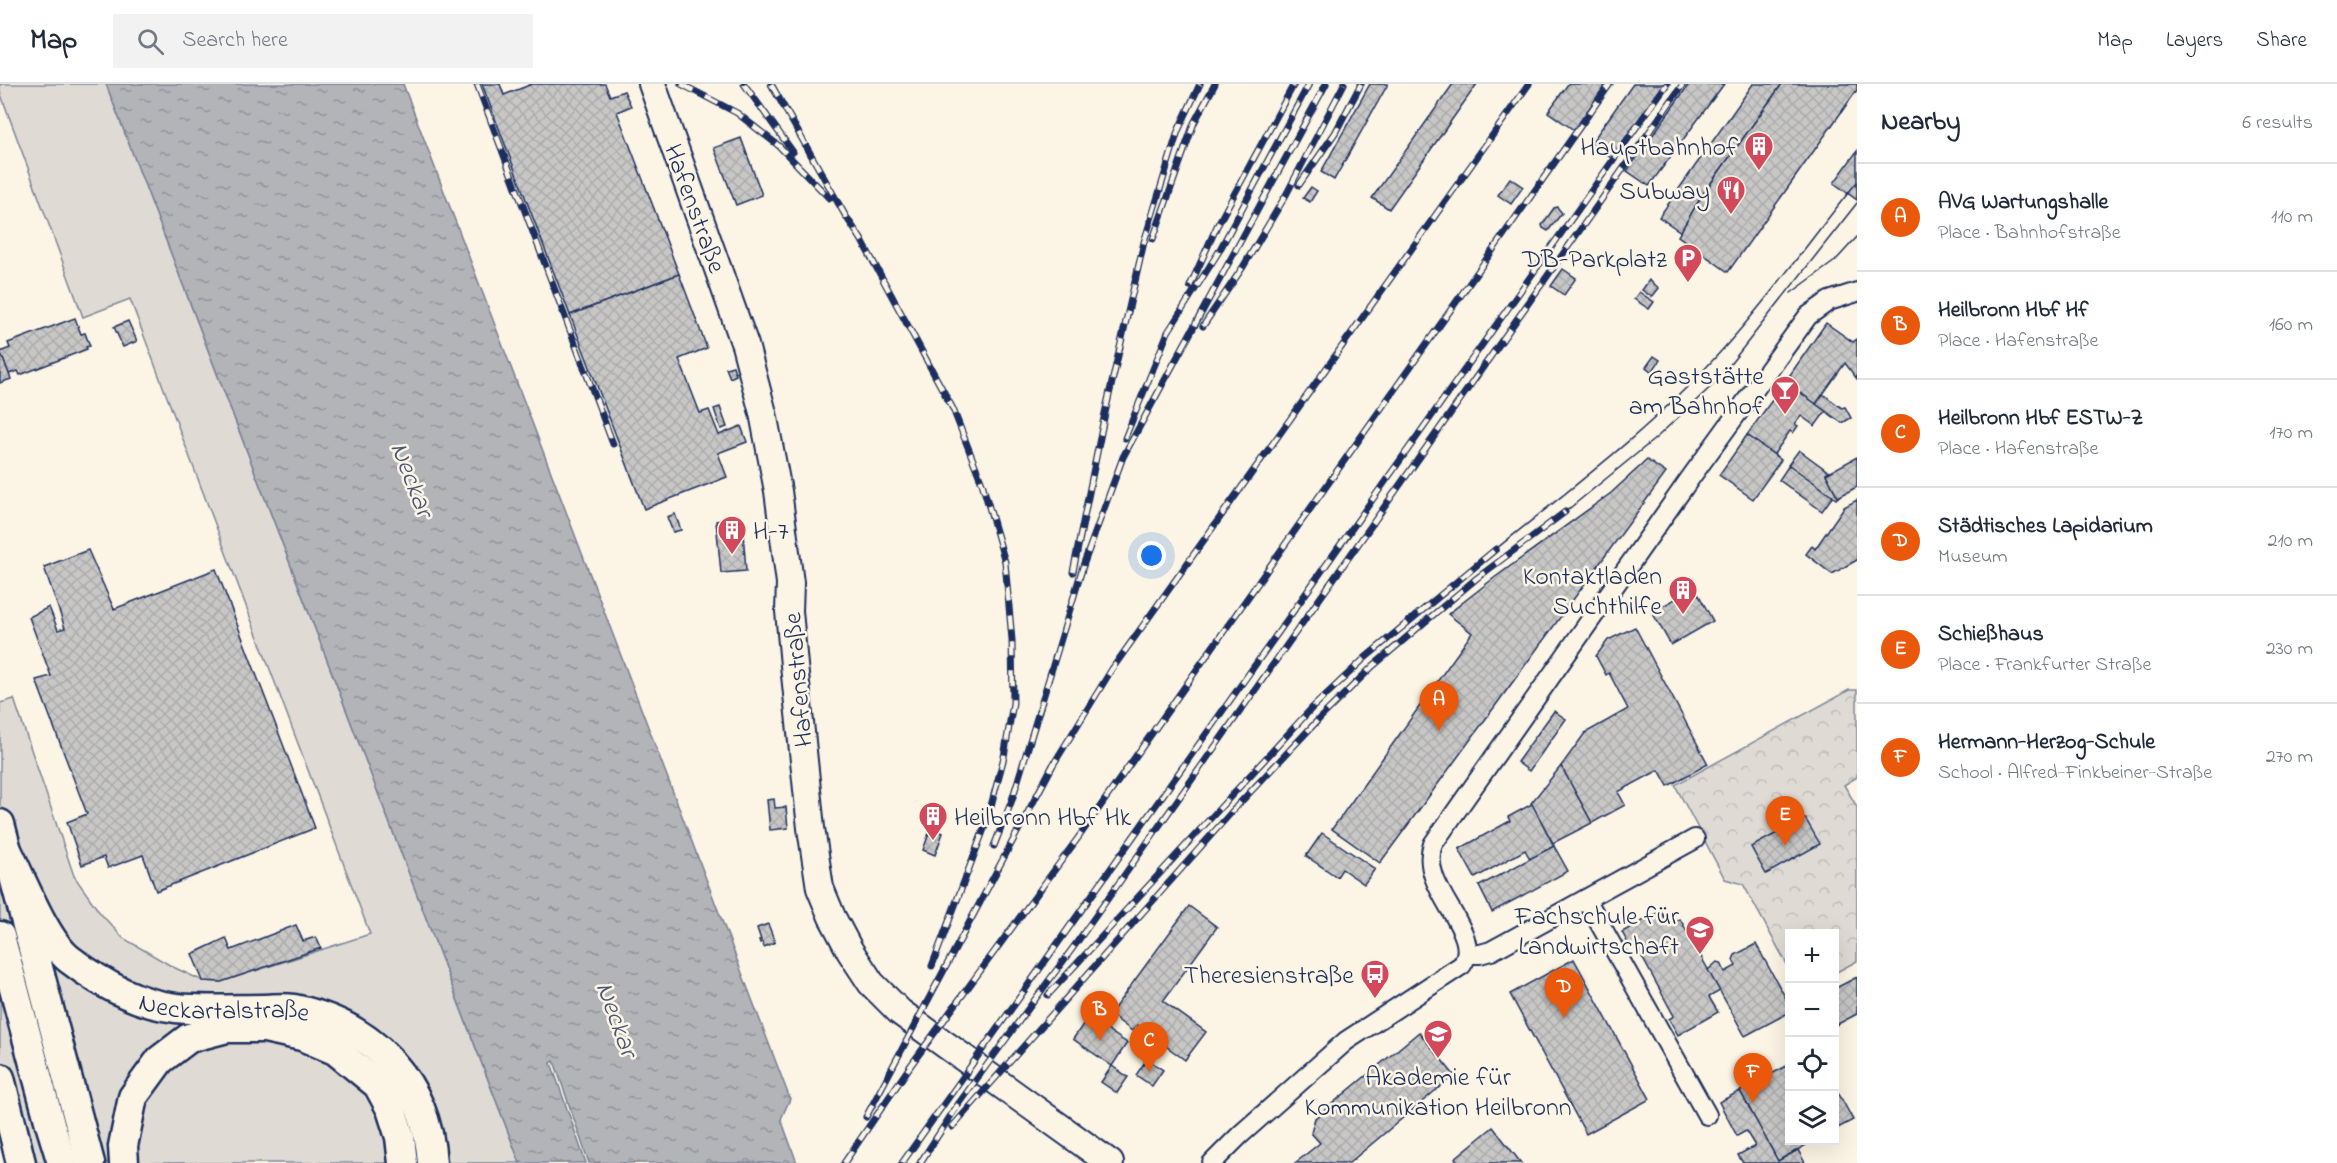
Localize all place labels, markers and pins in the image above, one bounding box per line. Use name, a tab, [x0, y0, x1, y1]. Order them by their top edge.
place label: Hauptbahnhof	[1580, 130, 1739, 168]
building icon: Hauptbahnhof	[1743, 130, 1775, 172]
place label: Subway	[1619, 174, 1710, 212]
restaurant icon: Subway	[1715, 174, 1747, 216]
place label: DB-Parkplatz	[1521, 242, 1667, 280]
parking icon: DB-Parkplatz	[1672, 242, 1704, 284]
place label: Gaststätte am Bahnhof	[1629, 359, 1765, 427]
bar icon: Gaststätte am Bahnhof	[1769, 374, 1801, 416]
building icon: H-7	[716, 514, 748, 556]
place label: H-7	[753, 514, 789, 552]
place label: Kontaktladen Suchthilfe	[1523, 559, 1662, 627]
building icon: Kontaktladen Suchthilfe	[1667, 574, 1699, 616]
pin: A	[1420, 682, 1458, 731]
pin: E	[1766, 796, 1804, 846]
building icon: Heilbronn Hbf Hk	[917, 800, 949, 842]
place label: Heilbronn Hbf Hk	[954, 800, 1132, 838]
place label: Fachschule für Landwirtschaft	[1514, 899, 1680, 967]
school or university icon: Fachschule für Landwirtschaft	[1684, 914, 1716, 956]
place label: Theresienstraße	[1184, 958, 1354, 996]
bus stop icon: Theresienstraße	[1359, 958, 1391, 1000]
pin: D	[1544, 968, 1584, 1018]
pin: B	[1080, 992, 1120, 1041]
school or university icon: Akademie für Kommunikation Heilbronn	[1422, 1018, 1454, 1060]
pin: C	[1130, 1022, 1168, 1072]
pin: F	[1734, 1054, 1772, 1103]
place label: Akademie für Kommunikation Heilbronn	[1304, 1060, 1572, 1128]

